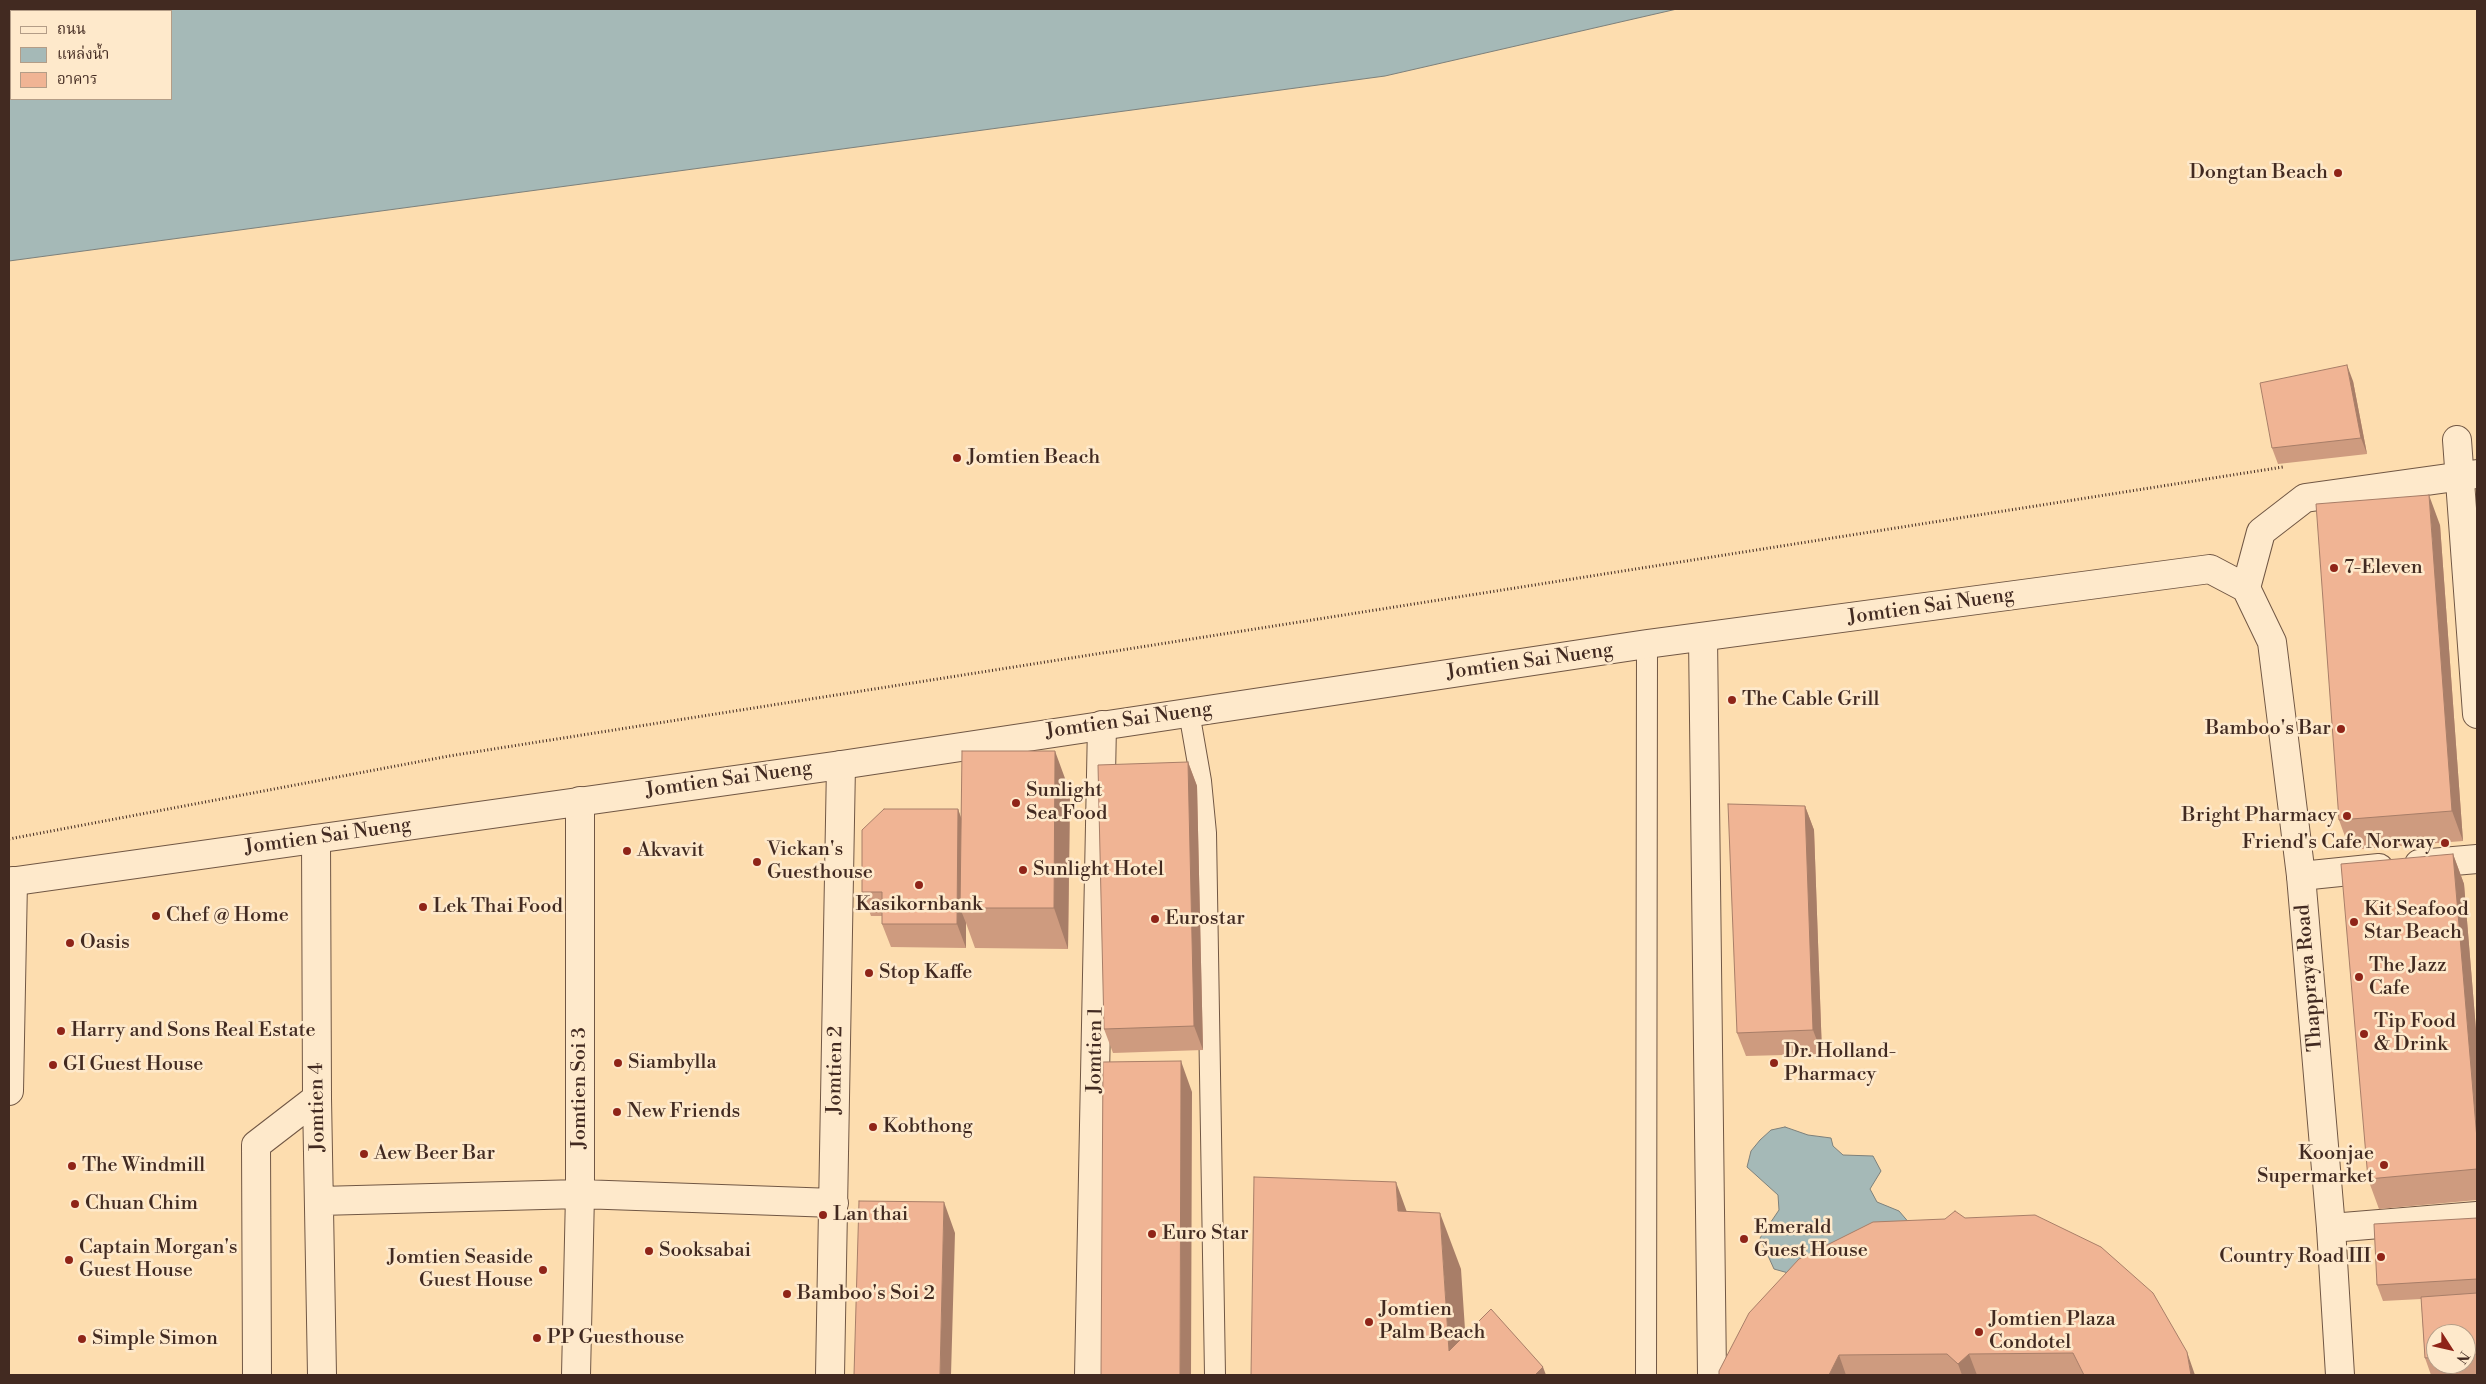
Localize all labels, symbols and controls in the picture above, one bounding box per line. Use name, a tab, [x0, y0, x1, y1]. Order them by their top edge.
legend	[10, 10, 172, 100]
text: ถนน	[57, 20, 86, 39]
text: แหล่งน้ำ	[57, 45, 109, 64]
text: อาคาร	[57, 70, 97, 89]
place label: Dongtan Beach	[2189, 161, 2328, 185]
marker: Dongtan Beach	[2332, 167, 2344, 179]
place label: Jomtien Beach	[967, 446, 1100, 470]
marker: Jomtien Beach	[951, 452, 963, 464]
place label: 7-Eleven	[2344, 556, 2423, 580]
marker: 7-Eleven	[2328, 562, 2340, 574]
street label: Jomtien Sai Nueng	[1846, 583, 2016, 631]
street label: Jomtien Sai Nueng	[1445, 638, 1615, 686]
place label: The Cable Grill	[1742, 688, 1879, 712]
marker: The Cable Grill	[1726, 694, 1738, 706]
street label: Jomtien Sai Nueng	[1044, 697, 1214, 745]
place label: Bamboo's Bar	[2205, 717, 2331, 741]
marker: Bamboo's Bar	[2335, 723, 2347, 735]
street label: Jomtien Sai Nueng	[644, 756, 814, 804]
place label: Sunlight Sea Food	[1026, 779, 1107, 826]
marker: Sunlight Sea Food	[1010, 797, 1022, 809]
place label: Bright Pharmacy	[2182, 804, 2337, 828]
marker: Bright Pharmacy	[2341, 810, 2353, 822]
street label: Jomtien Sai Nueng	[243, 813, 413, 861]
place label: Friend's Cafe Norway	[2242, 831, 2435, 855]
marker: Friend's Cafe Norway	[2439, 837, 2451, 849]
place label: Vickan's Guesthouse	[767, 838, 873, 885]
place label: Akvavit	[637, 839, 704, 863]
marker: Akvavit	[621, 845, 633, 857]
marker: Vickan's Guesthouse	[751, 856, 763, 868]
place label: Sunlight Hotel	[1033, 858, 1164, 882]
marker: Sunlight Hotel	[1017, 864, 1029, 876]
marker: Kasikornbank	[913, 879, 925, 891]
place label: Kasikornbank	[855, 893, 983, 917]
place label: Lek Thai Food	[433, 895, 563, 919]
place label: Kit Seafood Star Beach	[2364, 898, 2469, 945]
marker: Lek Thai Food	[417, 901, 429, 913]
street label: Thappraya Road	[2292, 903, 2328, 1053]
place label: Chef @ Home	[166, 904, 289, 928]
place label: Eurostar	[1165, 907, 1245, 931]
marker: Chef @ Home	[150, 910, 162, 922]
marker: Eurostar	[1149, 913, 1161, 925]
marker: Kit Seafood Star Beach	[2348, 916, 2360, 928]
place label: Oasis	[80, 931, 130, 955]
marker: Oasis	[64, 937, 76, 949]
place label: The Jazz Cafe	[2369, 954, 2447, 1001]
place label: Stop Kaffe	[879, 961, 972, 985]
marker: Stop Kaffe	[863, 967, 875, 979]
marker: The Jazz Cafe	[2353, 971, 2365, 983]
street label: Jomtien 1	[1083, 1007, 1109, 1093]
place label: Tip Food & Drink	[2374, 1010, 2456, 1057]
place label: Harry and Sons Real Estate	[71, 1019, 316, 1043]
marker: Harry and Sons Real Estate	[55, 1025, 67, 1037]
street label: Jomtien 2	[823, 1026, 849, 1114]
street label: Jomtien Soi 3	[568, 1027, 592, 1149]
marker: Tip Food & Drink	[2358, 1028, 2370, 1040]
place label: Dr. Holland- Pharmacy	[1784, 1040, 1896, 1087]
place label: Siambylla	[628, 1051, 717, 1075]
place label: GI Guest House	[63, 1053, 203, 1077]
marker: Siambylla	[612, 1057, 624, 1069]
marker: Dr. Holland- Pharmacy	[1768, 1057, 1780, 1069]
marker: GI Guest House	[47, 1059, 59, 1071]
street label: Jomtien 4	[305, 1062, 331, 1152]
place label: New Friends	[627, 1100, 740, 1124]
marker: New Friends	[611, 1106, 623, 1118]
place label: Kobthong	[883, 1115, 973, 1139]
marker: Kobthong	[867, 1121, 879, 1133]
place label: Aew Beer Bar	[374, 1142, 495, 1166]
place label: Koonjae Supermarket	[2257, 1142, 2374, 1189]
marker: Aew Beer Bar	[358, 1148, 370, 1160]
place label: The Windmill	[82, 1154, 205, 1178]
marker: Koonjae Supermarket	[2378, 1159, 2390, 1171]
marker: The Windmill	[66, 1160, 78, 1172]
place label: Chuan Chim	[85, 1192, 198, 1216]
marker: Chuan Chim	[69, 1198, 81, 1210]
place label: Lan thai	[833, 1203, 908, 1227]
marker: Lan thai	[817, 1209, 829, 1221]
place label: Emerald Guest House	[1754, 1216, 1868, 1263]
place label: Euro Star	[1162, 1222, 1249, 1246]
marker: Euro Star	[1146, 1228, 1158, 1240]
marker: Emerald Guest House	[1738, 1233, 1750, 1245]
place label: Captain Morgan's Guest House	[79, 1236, 238, 1283]
place label: Sooksabai	[659, 1239, 751, 1263]
marker: Sooksabai	[643, 1245, 655, 1257]
place label: Country Road III	[2219, 1245, 2371, 1269]
place label: Jomtien Seaside Guest House	[387, 1246, 533, 1293]
marker: Country Road III	[2375, 1251, 2387, 1263]
marker: Captain Morgan's Guest House	[63, 1254, 75, 1266]
marker: Jomtien Seaside Guest House	[537, 1264, 549, 1276]
place label: Bamboo's Soi 2	[797, 1282, 935, 1306]
marker: Bamboo's Soi 2	[781, 1288, 793, 1300]
place label: Jomtien Palm Beach	[1379, 1298, 1485, 1345]
place label: Jomtien Plaza Condotel	[1989, 1308, 2116, 1355]
marker: Jomtien Palm Beach	[1363, 1316, 1375, 1328]
north arrow	[2426, 1324, 2476, 1374]
place label: PP Guesthouse	[547, 1326, 684, 1350]
marker: Jomtien Plaza Condotel	[1973, 1326, 1985, 1338]
place label: Simple Simon	[92, 1327, 218, 1351]
marker: PP Guesthouse	[531, 1332, 543, 1344]
marker: Simple Simon	[76, 1333, 88, 1345]
text: N	[2452, 1347, 2473, 1367]

